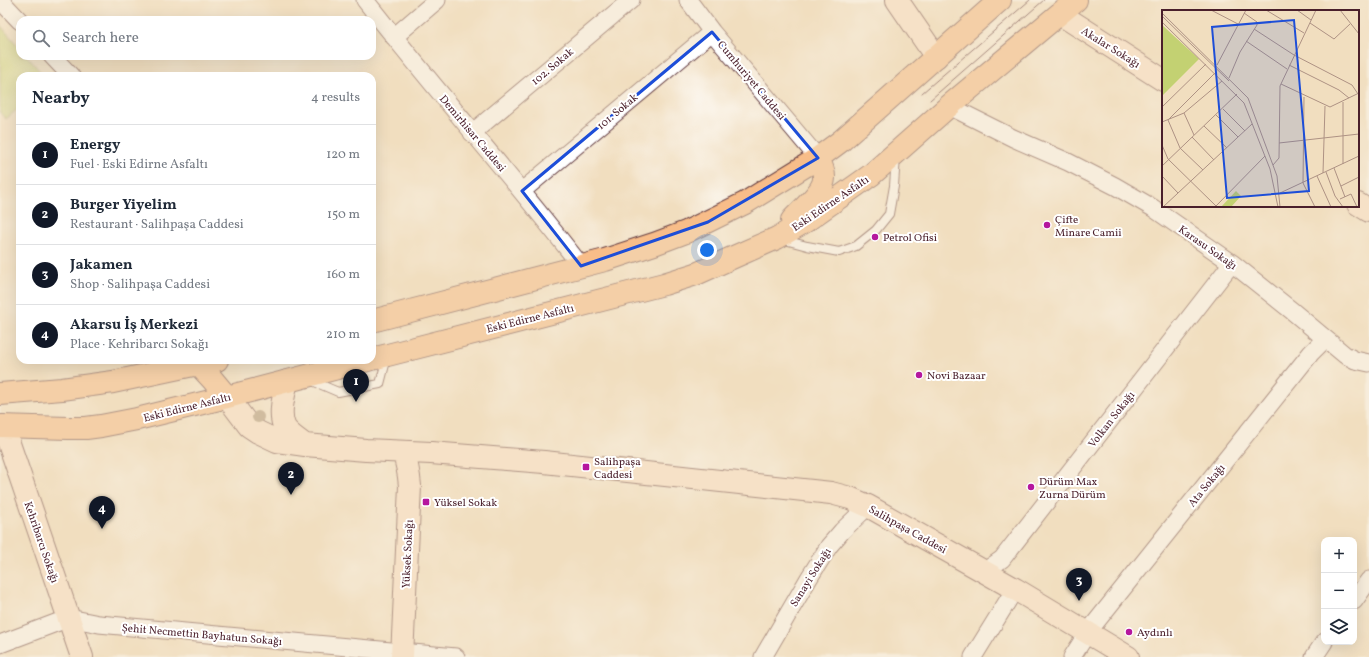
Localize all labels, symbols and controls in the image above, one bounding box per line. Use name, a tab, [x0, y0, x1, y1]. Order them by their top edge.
inset map	[1162, 10, 1359, 207]
search box	[16, 16, 376, 60]
street label: Akalar Sokağı	[1078, 24, 1143, 72]
icon: search	[30, 27, 52, 49]
text: Search here	[62, 28, 139, 49]
street label: Cumhuriyet Caddesi	[713, 38, 788, 124]
street label: 102. Sokak	[529, 45, 577, 89]
text: Nearby	[32, 87, 90, 110]
text: 4 results	[311, 89, 360, 107]
street label: 101. Sokak	[594, 91, 642, 134]
street label: Demirhisar Caddesi	[435, 92, 508, 176]
text: Energy	[70, 135, 120, 156]
text: 1	[42, 146, 48, 164]
text: 120 m	[326, 146, 360, 164]
text: Fuel · Eski Edirne Asfaltı	[70, 156, 208, 174]
street label: Eski Edirne Asfaltı	[789, 173, 872, 236]
text: Burger Yiyelim	[70, 195, 177, 216]
text: 2	[42, 206, 48, 224]
text: 150 m	[327, 206, 360, 224]
place label: Çifte Minare Camii	[1055, 213, 1122, 241]
text: Restaurant · Salihpaşa Caddesi	[70, 216, 244, 234]
marker: Çifte Minare Camii	[1042, 220, 1052, 230]
street label: Karasu Sokağı	[1175, 222, 1239, 274]
place label: Petrol Ofisi	[883, 231, 937, 246]
marker: Petrol Ofisi	[870, 232, 880, 242]
your location	[697, 240, 717, 260]
text: Jakamen	[70, 255, 133, 276]
text: 3	[42, 266, 48, 284]
text: 160 m	[326, 266, 360, 284]
text: Shop · Salihpaşa Caddesi	[70, 276, 210, 294]
street label: Eski Edirne Asfaltı	[485, 301, 576, 338]
text: Akarsu İş Merkezi	[70, 315, 198, 336]
text: 4	[41, 326, 49, 344]
text: 210 m	[326, 326, 360, 344]
text: Place · Kehribarcı Sokağı	[70, 336, 209, 354]
pin: 1	[343, 369, 369, 402]
place label: Novi Bazaar	[927, 369, 986, 384]
marker: Novi Bazaar	[914, 370, 924, 380]
street label: Volkan Sokağı	[1085, 389, 1139, 451]
street label: Eski Edirne Asfaltı	[142, 390, 233, 427]
place label: Salihpaşa Caddesi	[594, 455, 641, 483]
street label: Ata Sokağı	[1185, 461, 1229, 511]
pin: 2	[278, 462, 304, 495]
marker: Salihpaşa Caddesi	[581, 462, 591, 472]
place label: Dürüm Max Zurna Dürüm	[1039, 475, 1106, 503]
marker: Dürüm Max Zurna Dürüm	[1026, 482, 1036, 492]
pin: 4	[89, 496, 115, 529]
place label: Yüksel Sokak	[434, 496, 497, 511]
marker: Yüksel Sokak	[421, 497, 431, 507]
street label: Kehribarcı Sokağı	[20, 500, 62, 585]
street label: Salihpaşa Caddesi	[866, 503, 949, 558]
street label: Yüksek Sokağı	[399, 519, 418, 589]
map controls	[1321, 537, 1357, 645]
button: +	[1321, 537, 1357, 573]
street label: Sanayi Sokağı	[787, 545, 835, 610]
pin: 3	[1066, 568, 1092, 601]
button: −	[1321, 573, 1357, 609]
button: layers	[1321, 609, 1357, 645]
street label: Şehit Necmettin Bayhatun Sokağı	[121, 621, 283, 650]
place label: Aydınlı	[1137, 626, 1173, 641]
marker: Aydınlı	[1124, 627, 1134, 637]

